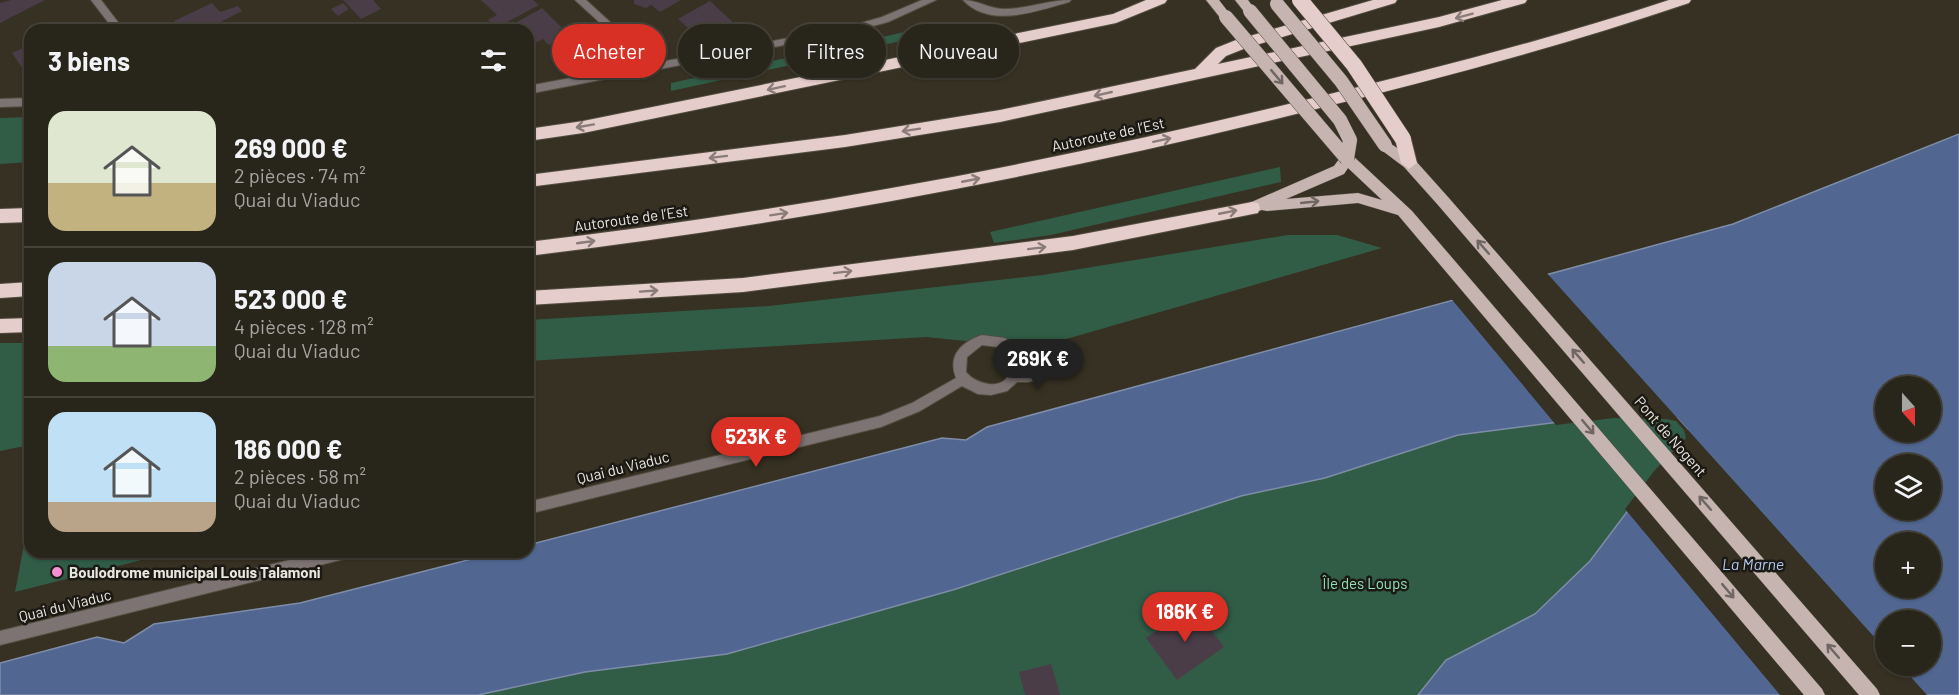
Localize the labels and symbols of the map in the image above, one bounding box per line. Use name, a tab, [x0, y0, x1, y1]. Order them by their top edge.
one-way arrow	[1455, 10, 1474, 22]
one-way arrow	[1270, 69, 1284, 84]
one-way arrow	[767, 82, 786, 94]
one-way arrow	[1093, 89, 1112, 101]
street label: Autoroute de l’Est	[1050, 113, 1166, 155]
one-way arrow	[576, 121, 596, 132]
one-way arrow	[902, 125, 921, 136]
one-way arrow	[1152, 134, 1171, 145]
one-way arrow	[708, 152, 728, 163]
one-way arrow	[961, 175, 980, 186]
one-way arrow	[1300, 196, 1320, 207]
street label: Autoroute de l’Est	[573, 201, 689, 235]
one-way arrow	[1218, 206, 1238, 217]
one-way arrow	[769, 209, 788, 220]
one-way arrow	[576, 237, 595, 248]
one-way arrow	[1477, 239, 1490, 255]
one-way arrow	[1026, 242, 1046, 253]
one-way arrow	[833, 267, 853, 278]
one-way arrow	[639, 285, 659, 296]
pin: 269K €	[989, 339, 1087, 390]
one-way arrow	[1571, 349, 1585, 364]
north arrow	[1875, 376, 1941, 442]
street label: Pont de Nogent	[1631, 392, 1711, 480]
pin: 523K €	[707, 417, 805, 468]
one-way arrow	[1581, 419, 1595, 434]
street label: Quai du Viaduc	[575, 447, 671, 487]
one-way arrow	[1699, 495, 1712, 511]
water label: La Marne	[1722, 554, 1784, 573]
place label: Boulodrome municipal Louis Talamoni	[69, 563, 321, 581]
marker: Boulodrome municipal Louis Talamoni	[50, 565, 64, 579]
park label: Île des Loups	[1323, 574, 1407, 592]
one-way arrow	[1721, 584, 1735, 599]
street label: Quai du Viaduc	[17, 585, 113, 625]
pin: 186K €	[1136, 592, 1234, 643]
one-way arrow	[1826, 644, 1840, 659]

